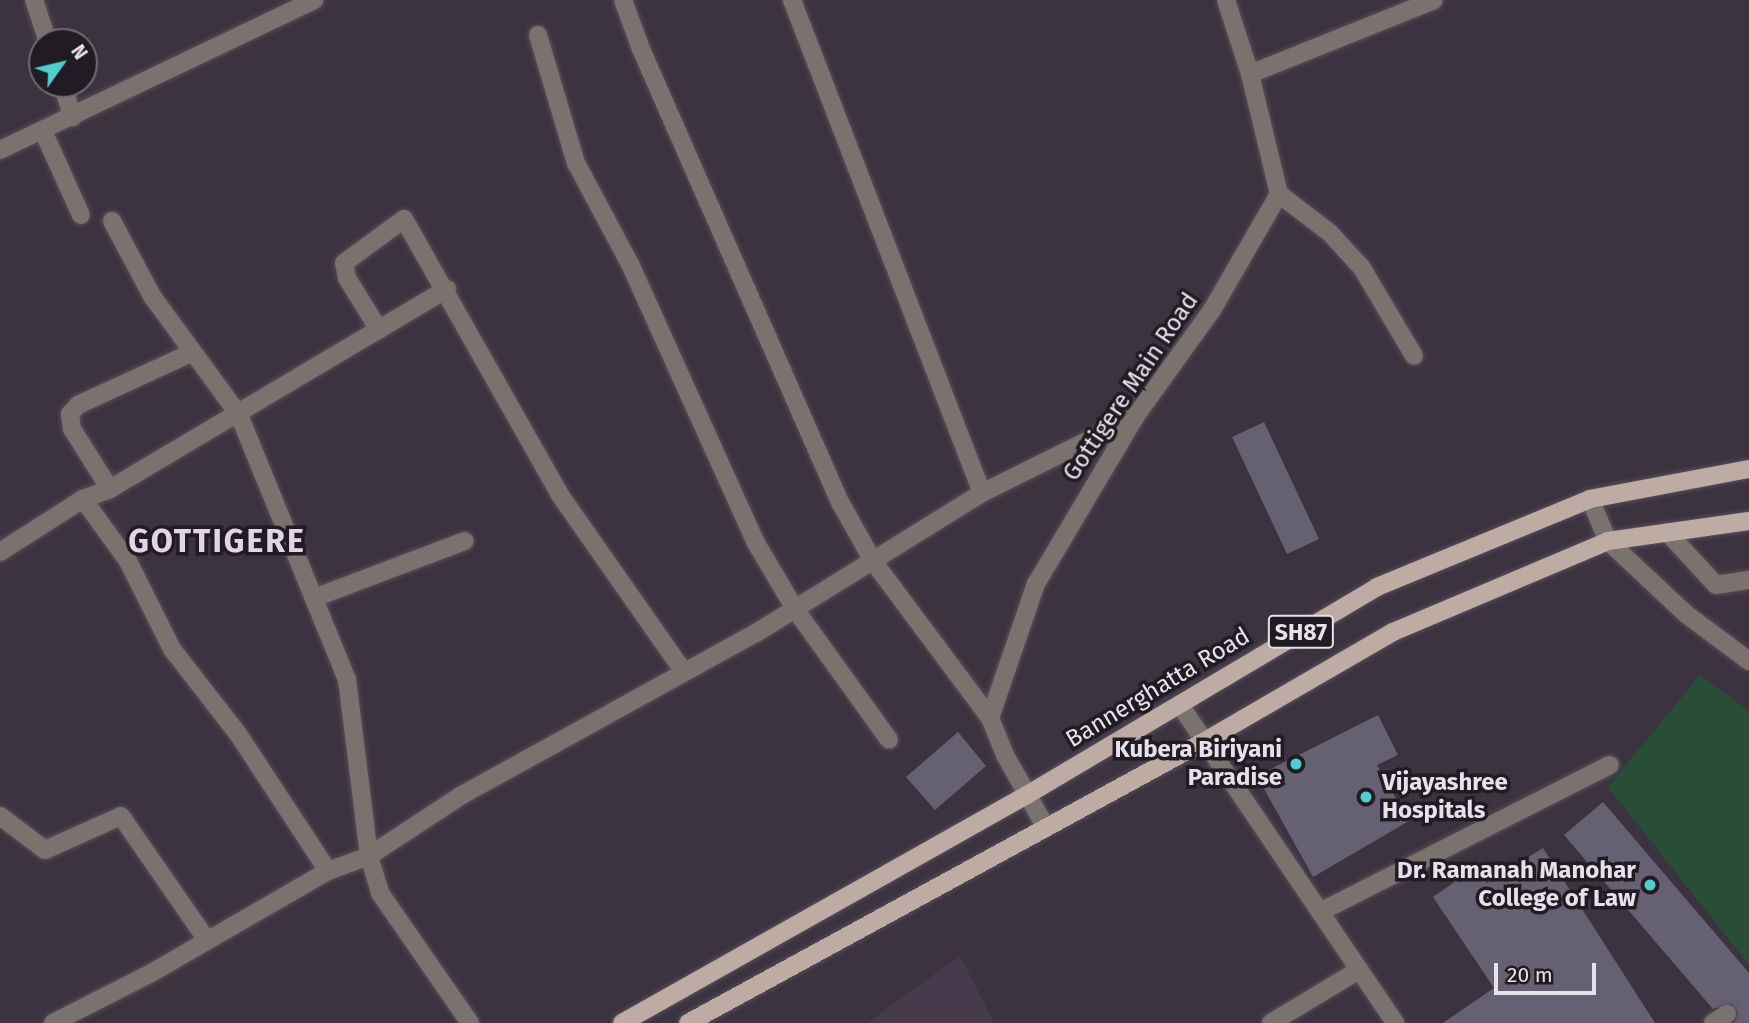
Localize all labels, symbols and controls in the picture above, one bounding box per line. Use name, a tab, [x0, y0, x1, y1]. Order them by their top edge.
north arrow	[28, 28, 98, 98]
text: N	[66, 40, 92, 64]
street label: Gottigere Main Road	[1057, 287, 1205, 487]
district label: GOTTIGERE	[129, 522, 305, 560]
road number: SH87	[1268, 612, 1334, 652]
street label: Bannerghatta Road	[1061, 622, 1255, 754]
place label: Kubera Biriyani Paradise	[1115, 736, 1282, 792]
marker: Kubera Biriyani Paradise	[1288, 756, 1304, 772]
place label: Vijayashree Hospitals	[1382, 769, 1508, 825]
marker: Vijayashree Hospitals	[1356, 787, 1376, 807]
place label: Dr. Ramanah Manohar College of Law	[1397, 857, 1636, 913]
marker: Dr. Ramanah Manohar College of Law	[1642, 877, 1658, 893]
scale bar	[1497, 950, 1598, 994]
text: 20 m	[1507, 962, 1553, 988]

